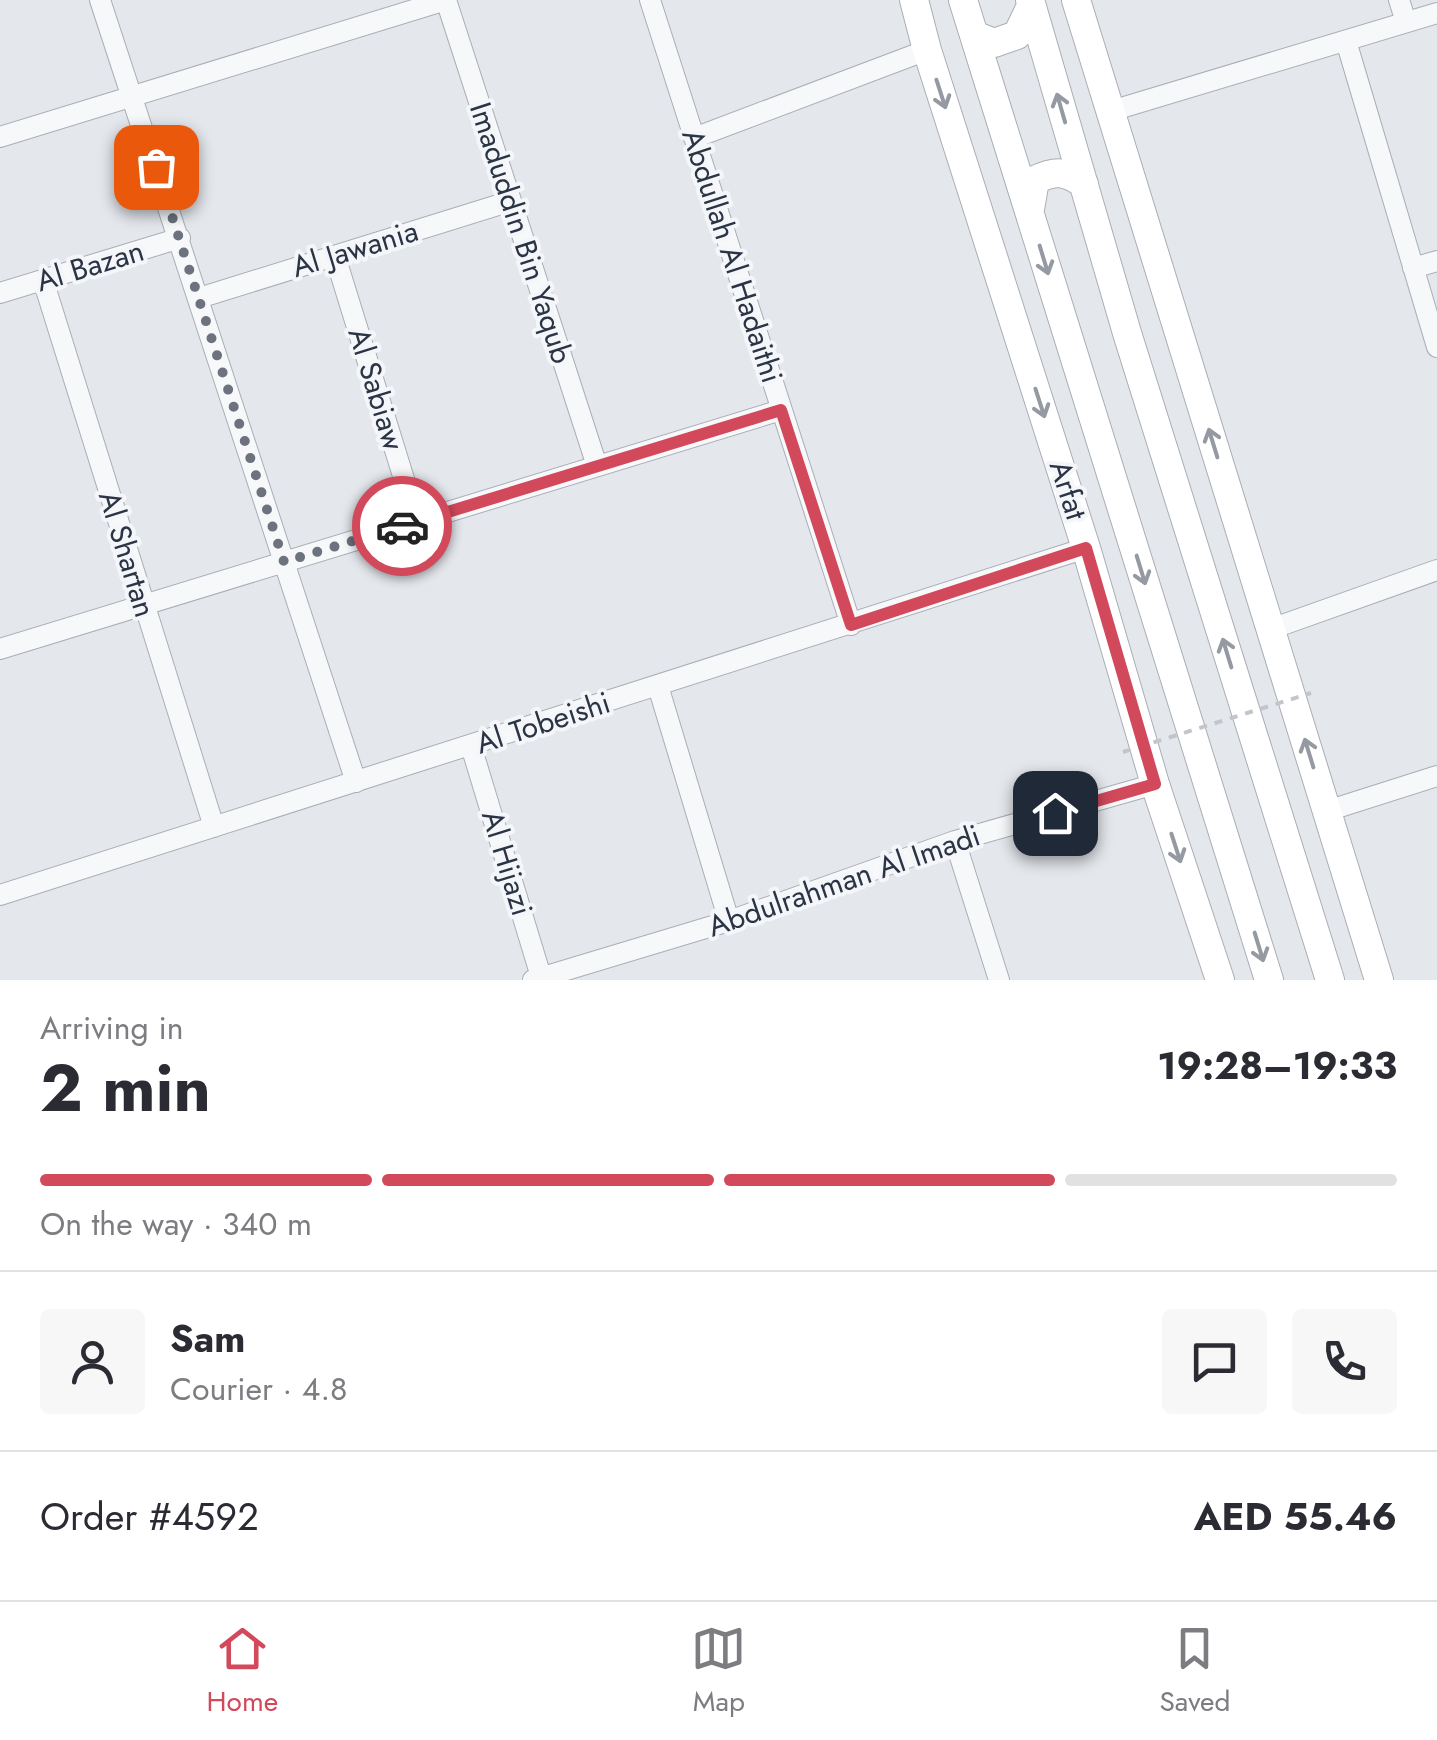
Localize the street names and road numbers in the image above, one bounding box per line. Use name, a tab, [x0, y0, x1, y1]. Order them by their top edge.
street label: Imaduddin Bin Yaqub	[459, 97, 584, 369]
street label: Abdullah Al Hadaithi	[671, 123, 794, 388]
street label: Al Jawania	[286, 209, 423, 288]
street label: Al Bazan	[31, 229, 149, 302]
street label: Al Sabiaw	[337, 322, 416, 456]
street label: Arfat	[1039, 455, 1098, 526]
street label: Al Shartan	[88, 485, 167, 622]
street label: Al Tobeishi	[470, 681, 616, 764]
street label: Al Hijazi	[471, 805, 544, 921]
street label: Abdulrahman Al Imadi	[702, 814, 986, 947]

